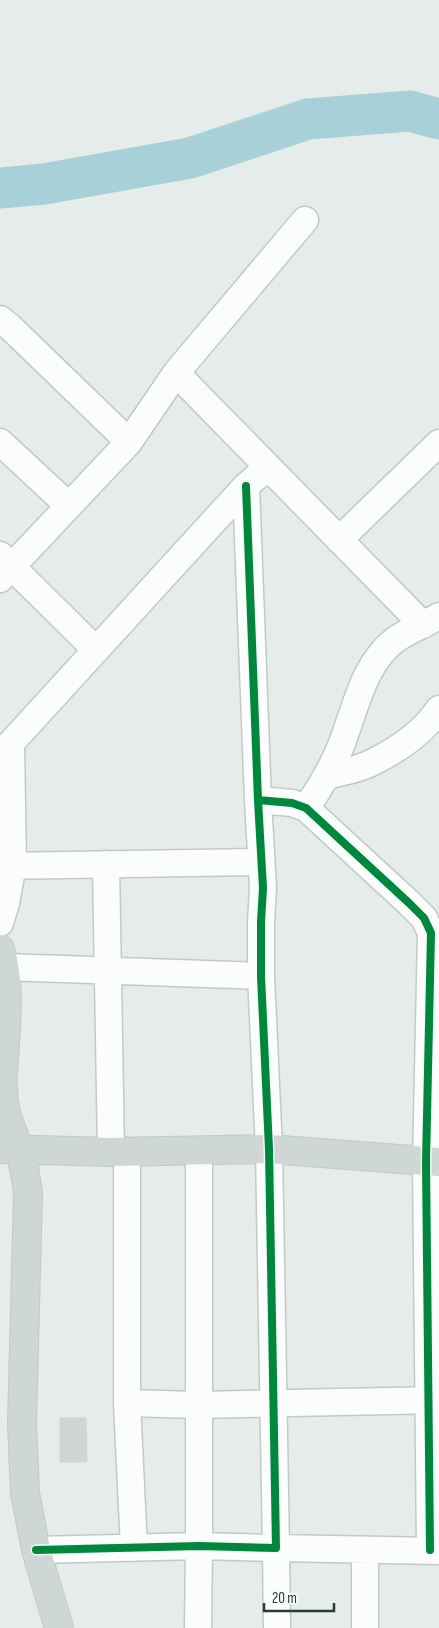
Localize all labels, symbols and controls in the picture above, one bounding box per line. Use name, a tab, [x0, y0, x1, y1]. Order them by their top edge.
scale bar	[264, 1580, 334, 1612]
text: 20 m	[272, 1589, 297, 1608]

